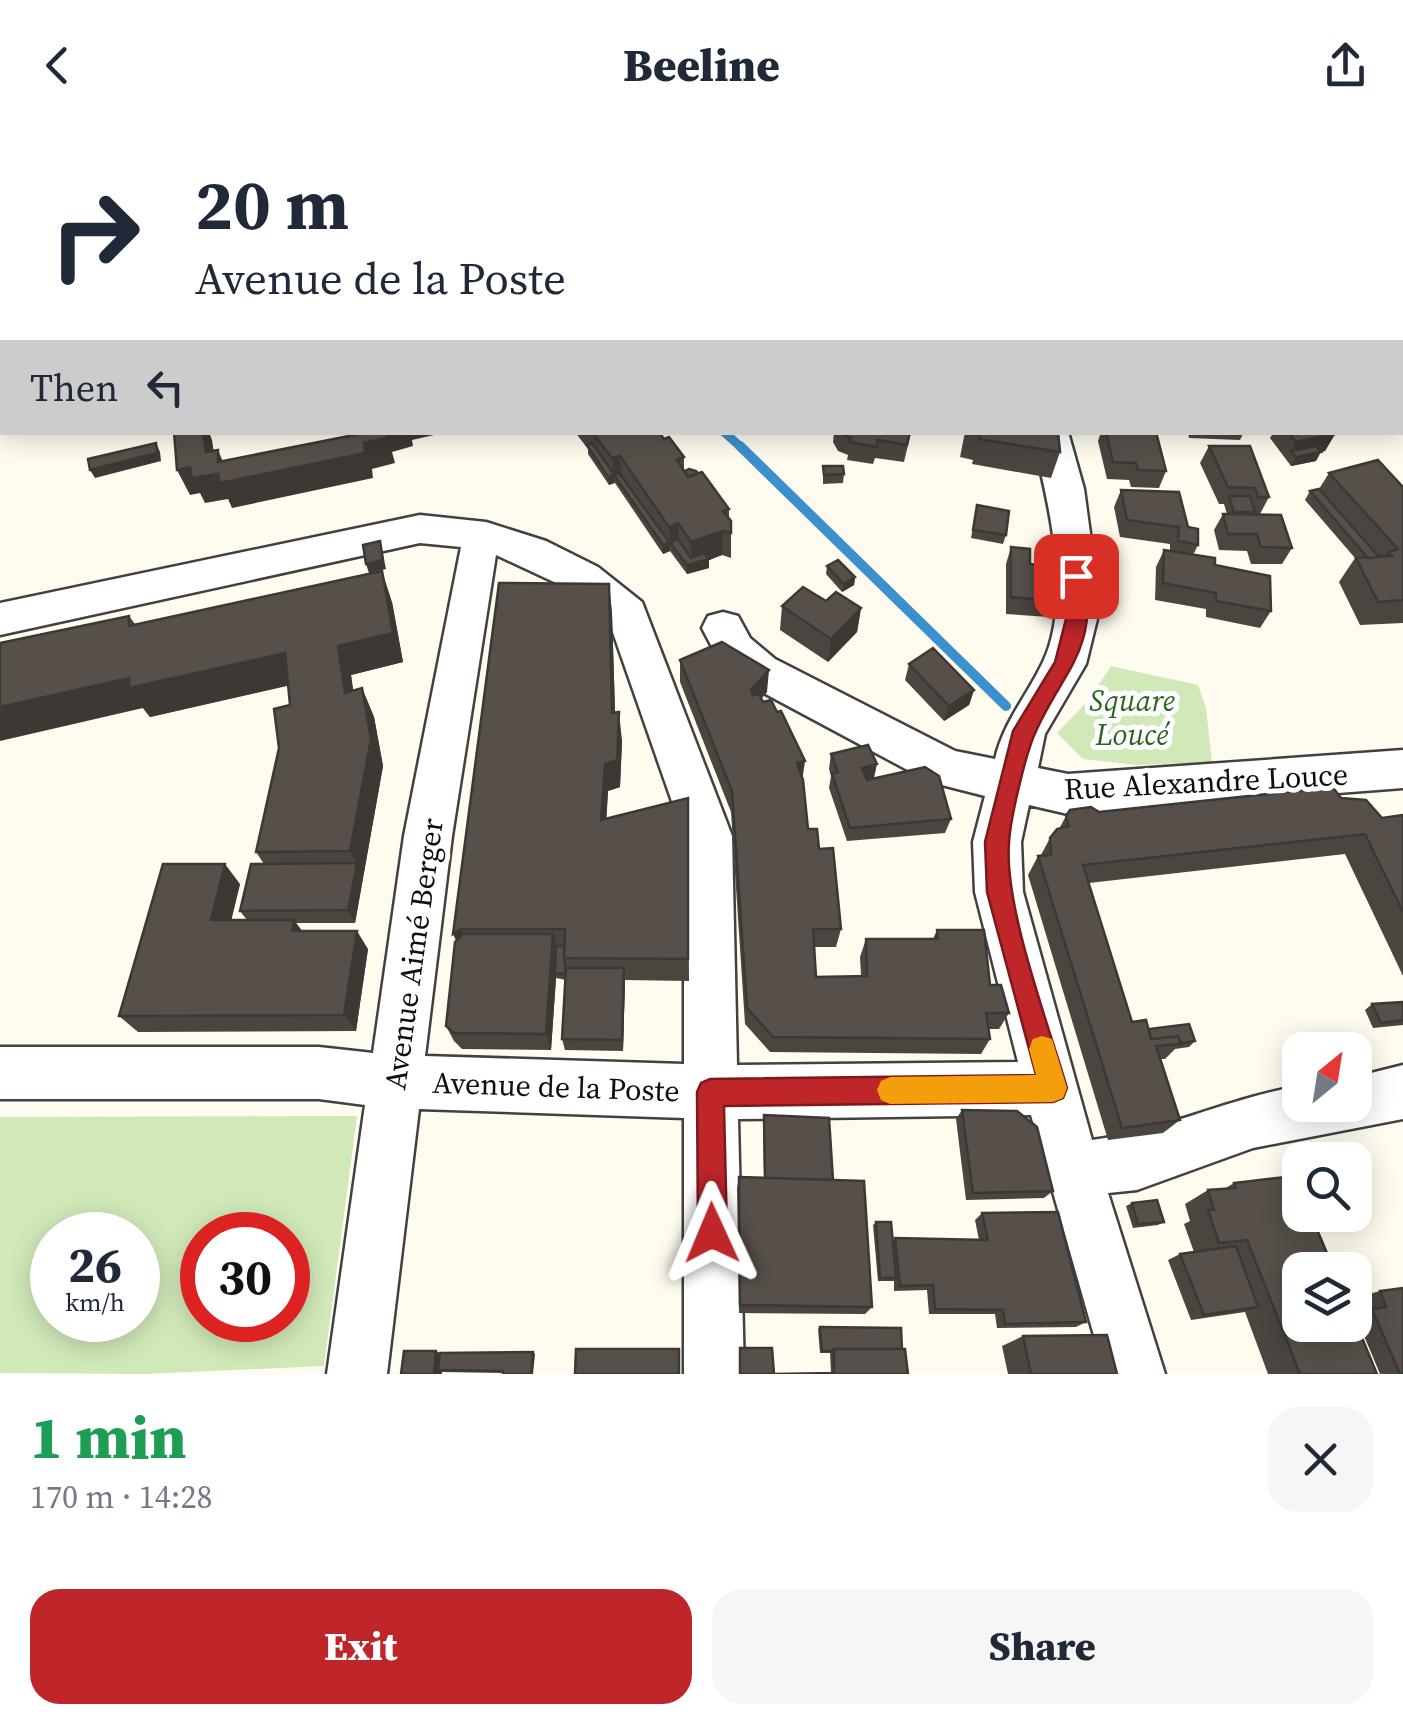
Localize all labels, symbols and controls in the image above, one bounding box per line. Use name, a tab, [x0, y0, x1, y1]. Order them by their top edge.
text: Beeline	[623, 34, 780, 96]
icon: back	[30, 38, 85, 93]
icon: share	[1318, 38, 1373, 93]
text: 20 m	[195, 156, 349, 252]
icon: right	[30, 170, 160, 300]
text: Avenue de la Poste	[195, 247, 566, 309]
icon: left	[138, 360, 193, 415]
text: Then	[30, 362, 118, 414]
pin	[1034, 534, 1119, 619]
icon: arrive	[1049, 549, 1104, 604]
park label: Square Loucé	[1089, 680, 1175, 755]
street label: Rue Alexandre Louce	[1063, 754, 1349, 809]
street label: Avenue Aimé Berger	[374, 815, 453, 1092]
north arrow	[1282, 1032, 1372, 1122]
map controls	[1282, 1032, 1372, 1342]
street label: Avenue de la Poste	[432, 1062, 680, 1111]
button: search	[1282, 1142, 1372, 1232]
position arrow	[660, 1181, 764, 1285]
speed limit sign: 30	[180, 1212, 310, 1342]
text: 26	[68, 1230, 122, 1299]
button: layers	[1282, 1252, 1372, 1342]
text: km/h	[65, 1285, 125, 1319]
text: 1 min	[30, 1396, 186, 1478]
button: close	[1268, 1407, 1373, 1512]
text: 170 m · 14:28	[30, 1475, 212, 1519]
button: Exit	[30, 1589, 692, 1704]
button: Share	[712, 1589, 1373, 1704]

